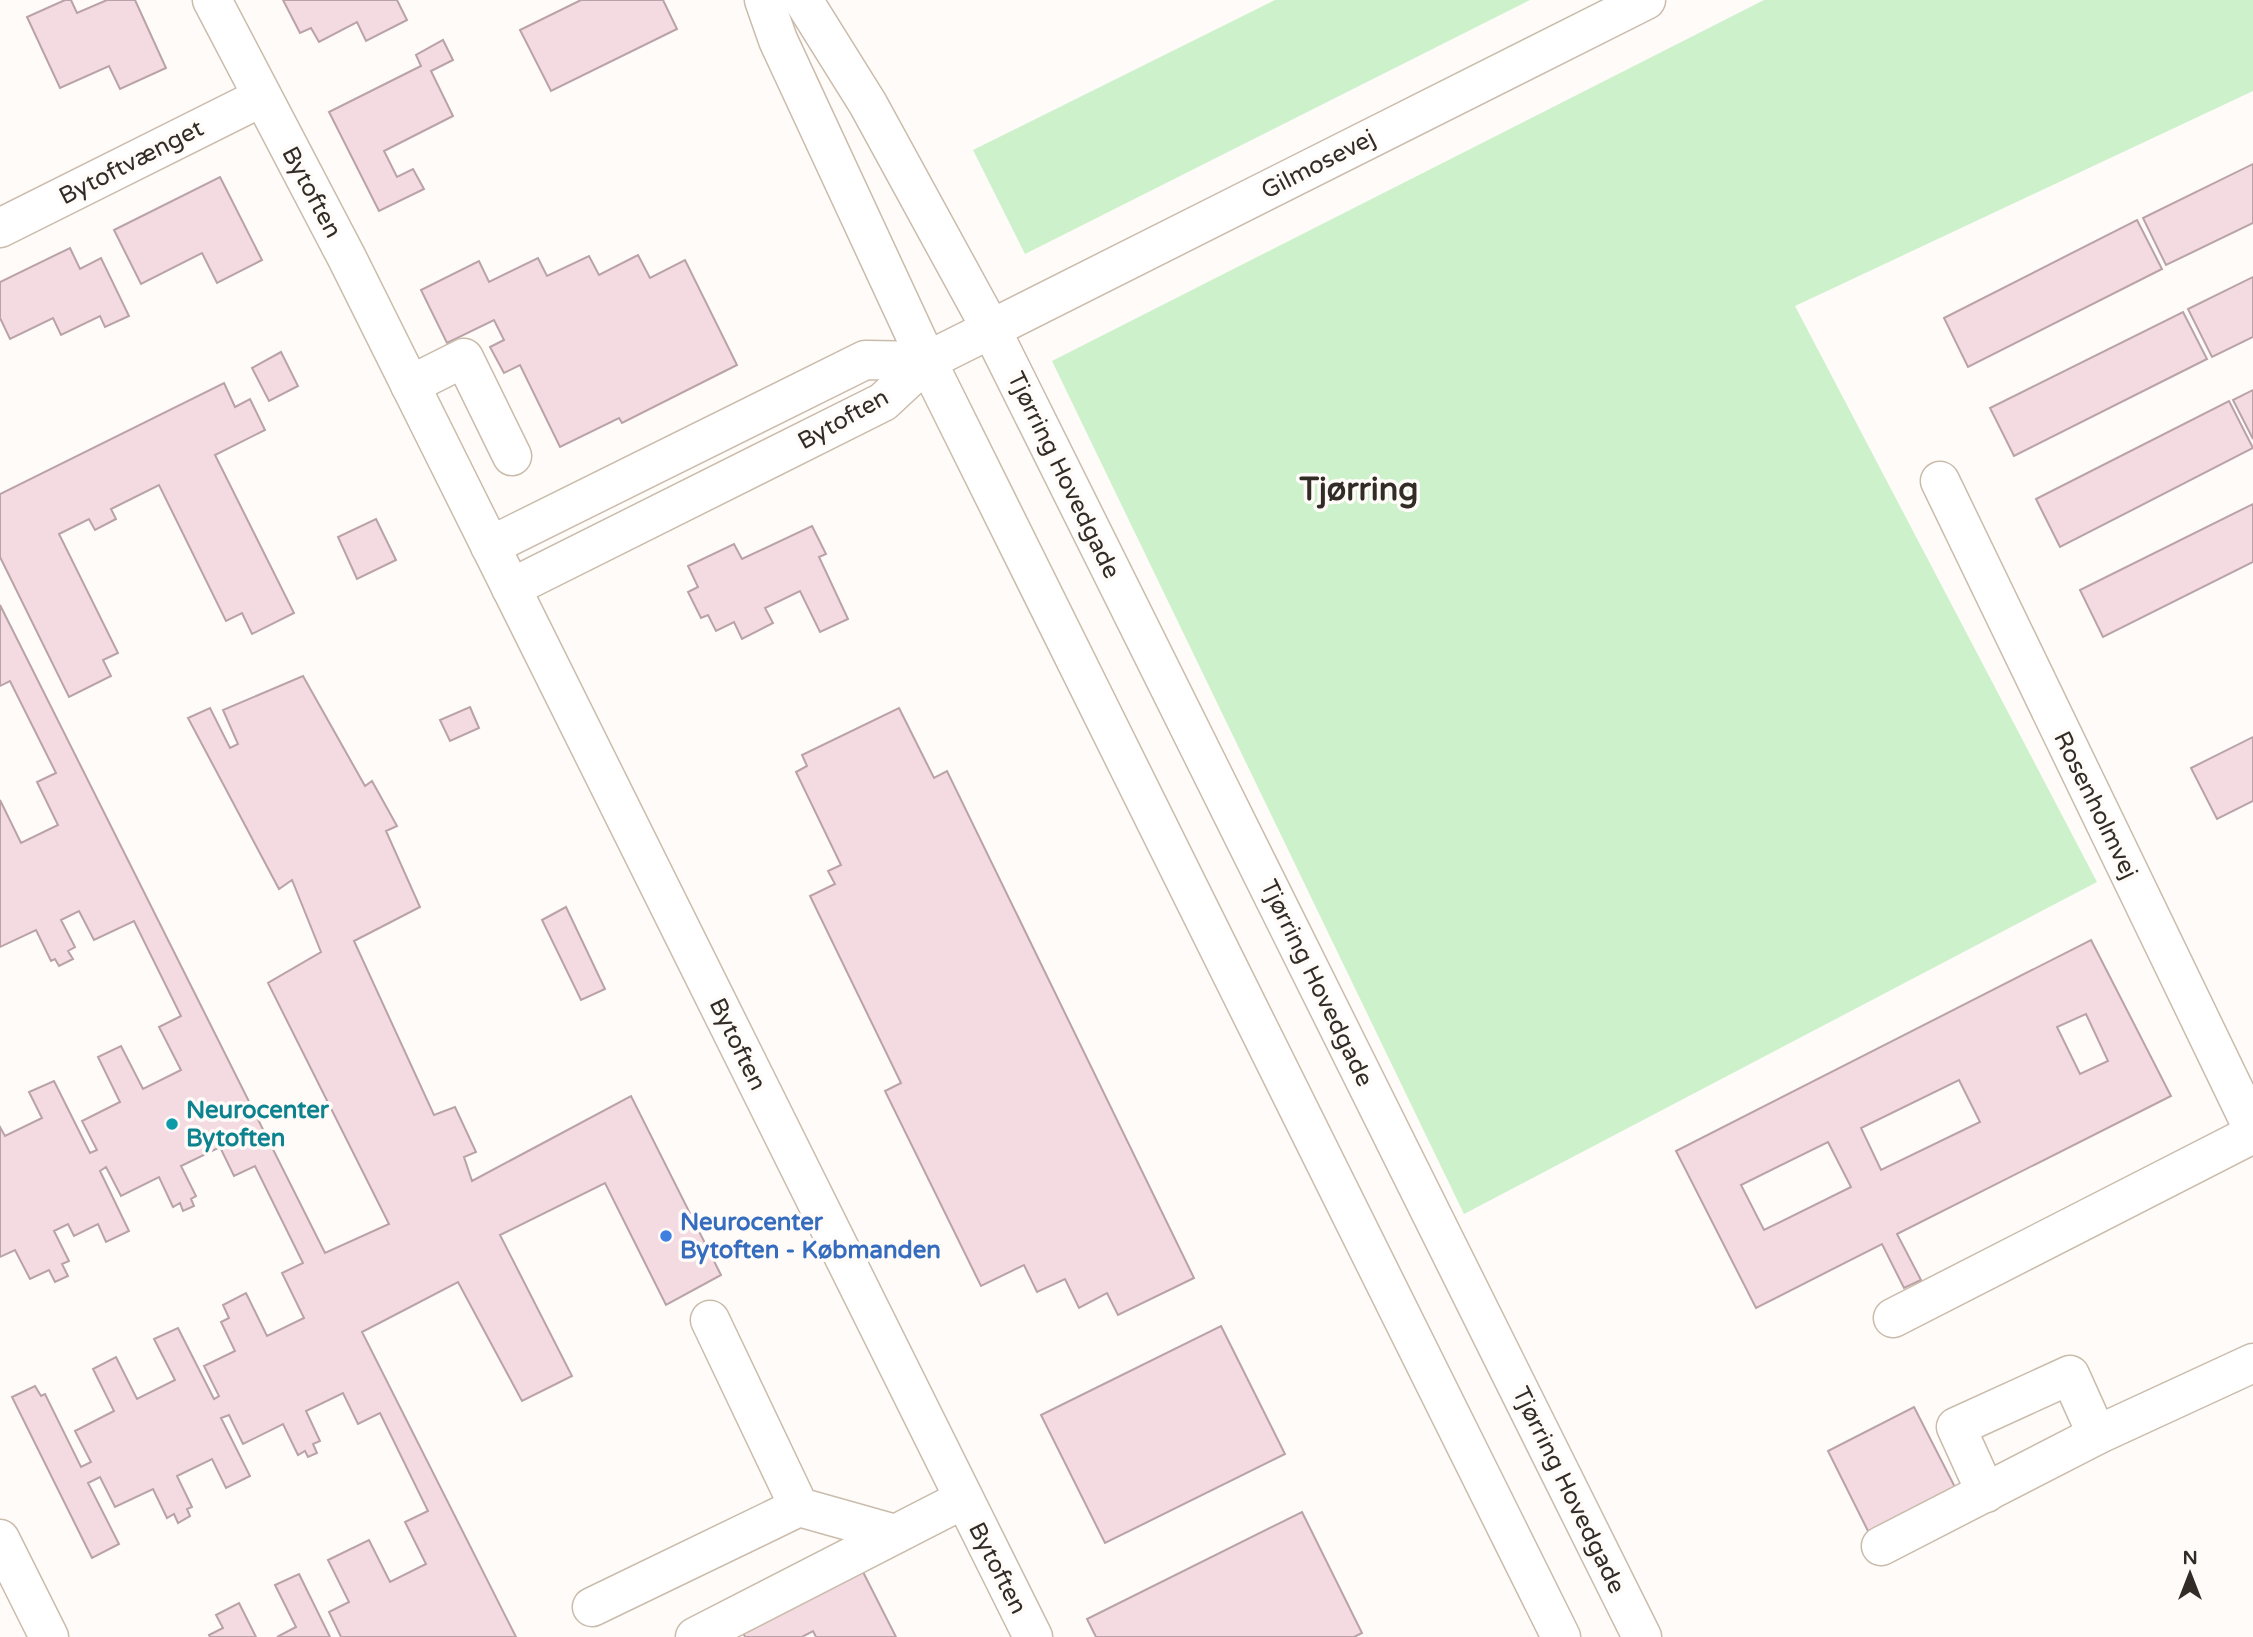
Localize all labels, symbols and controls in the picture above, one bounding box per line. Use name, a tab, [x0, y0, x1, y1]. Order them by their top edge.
street label: Bytoftvænget	[54, 114, 208, 211]
street label: Gilmosevej	[1256, 123, 1380, 206]
street label: Bytoften	[275, 142, 348, 243]
street label: Tjørring Hovedgade	[1001, 367, 1126, 583]
street label: Bytoften	[793, 383, 894, 456]
district label: Tjørring	[1299, 471, 1418, 509]
street label: Rosenholmvej	[2047, 727, 2144, 884]
street label: Tjørring Hovedgade	[1254, 875, 1379, 1091]
street label: Bytoften	[703, 993, 772, 1095]
place label: Neurocenter Bytoften	[186, 1096, 330, 1153]
marker: Neurocenter Bytoften	[164, 1116, 180, 1132]
place label: Neurocenter Bytoften - Købmanden	[680, 1208, 941, 1265]
marker: Neurocenter Bytoften - Købmanden	[658, 1228, 674, 1244]
street label: Tjørring Hovedgade	[1506, 1382, 1631, 1598]
street label: Bytoften	[962, 1517, 1033, 1619]
north arrow	[2155, 1539, 2225, 1609]
text: N	[2182, 1547, 2198, 1569]

